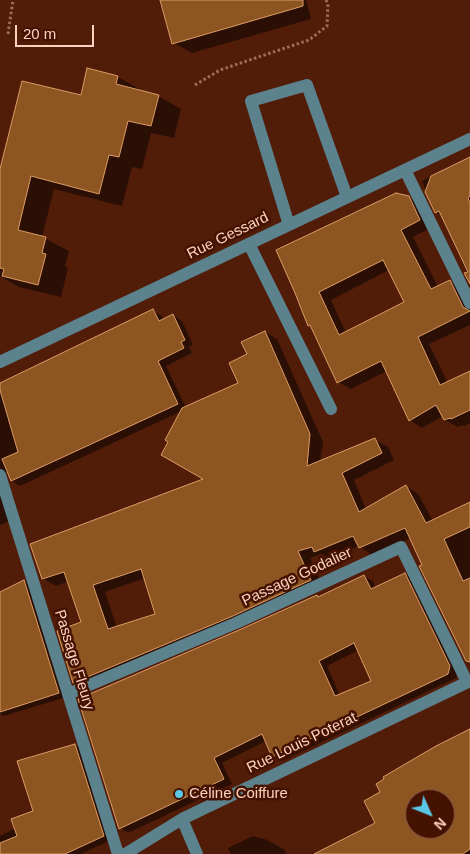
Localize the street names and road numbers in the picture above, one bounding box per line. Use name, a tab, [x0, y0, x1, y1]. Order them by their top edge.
street label: Rue Gessard	[184, 209, 272, 263]
street label: Passage Godalier	[239, 544, 355, 610]
street label: Passage Fleury	[50, 608, 98, 712]
street label: Rue Louis Poterat	[244, 709, 360, 777]

